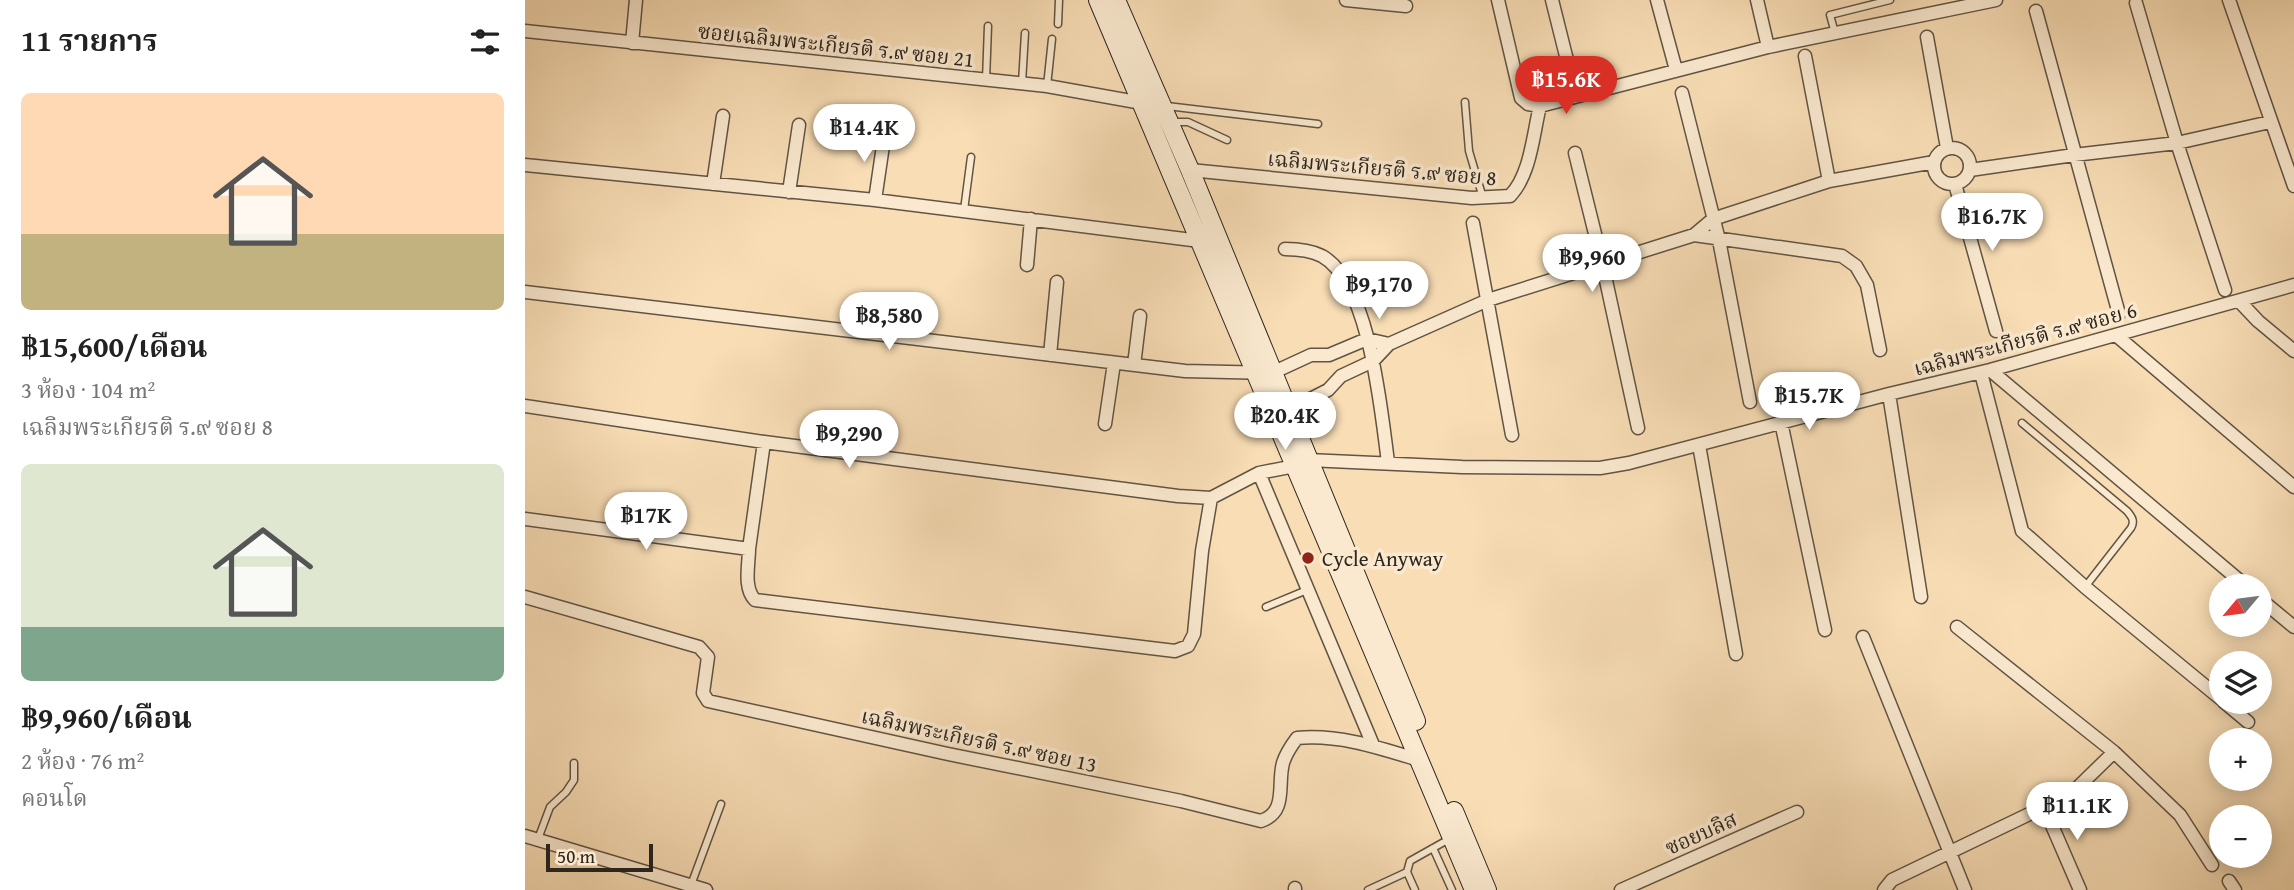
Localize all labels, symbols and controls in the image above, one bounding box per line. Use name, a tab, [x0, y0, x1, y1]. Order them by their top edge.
street label: ซอยเฉลิมพระเกียรติ ร.๙ ซอย 21	[696, 15, 976, 75]
text: 11 รายการ	[21, 18, 158, 62]
icon: filters	[466, 23, 504, 61]
pin: ฿15.6K	[1509, 57, 1623, 116]
text: ฿15.6K	[1531, 62, 1601, 95]
pin: ฿14.4K	[807, 104, 921, 164]
text: ฿14.4K	[829, 110, 899, 143]
icon: home	[200, 138, 326, 264]
street label: เฉลิมพระเกียรติ ร.๙ ซอย 8	[1266, 143, 1498, 193]
pin: ฿16.7K	[1935, 194, 2049, 253]
text: ฿16.7K	[1957, 199, 2027, 232]
pin: ฿9,960	[1535, 234, 1649, 294]
text: ฿9,960	[1558, 240, 1626, 273]
pin: ฿9,170	[1322, 262, 1436, 321]
text: ฿9,170	[1345, 267, 1413, 300]
pin: ฿8,580	[832, 292, 946, 352]
street label: เฉลิมพระเกียรติ ร.๙ ซอย 6	[1910, 294, 2140, 384]
text: ฿8,580	[855, 298, 923, 331]
text: ฿15,600/เดือน	[21, 324, 208, 368]
pin: ฿15.7K	[1752, 372, 1866, 432]
text: 3 ห้อง · 104 m²	[21, 373, 155, 406]
text: ฿15.7K	[1774, 378, 1844, 411]
pin: ฿20.4K	[1228, 392, 1342, 452]
text: ฿20.4K	[1250, 398, 1320, 431]
text: เฉลิมพระเกียรติ ร.๙ ซอย 8	[21, 410, 273, 443]
pin: ฿9,290	[792, 410, 906, 470]
text: ฿9,290	[815, 416, 883, 449]
pin: ฿17K	[605, 492, 687, 552]
text: ฿17K	[620, 498, 672, 531]
icon: home	[200, 509, 326, 635]
place label: Cycle Anyway	[1322, 543, 1444, 574]
marker: Cycle Anyway	[1300, 550, 1316, 566]
north arrow	[2209, 574, 2271, 637]
map controls	[2209, 574, 2272, 868]
button: layers	[2209, 651, 2272, 714]
text: ฿9,960/เดือน	[21, 695, 192, 739]
street label: เฉลิมพระเกียรติ ร.๙ ซอย 13	[858, 700, 1100, 780]
button: +	[2209, 728, 2272, 791]
text: 2 ห้อง · 76 m²	[21, 744, 144, 777]
text: คอนโด	[21, 781, 88, 814]
pin: ฿11.1K	[2020, 782, 2134, 842]
text: ฿11.1K	[2042, 788, 2112, 821]
street label: ซอยบลิส	[1660, 803, 1742, 863]
button: −	[2209, 805, 2272, 868]
scale bar	[546, 841, 653, 873]
text: 50 m	[557, 842, 595, 870]

